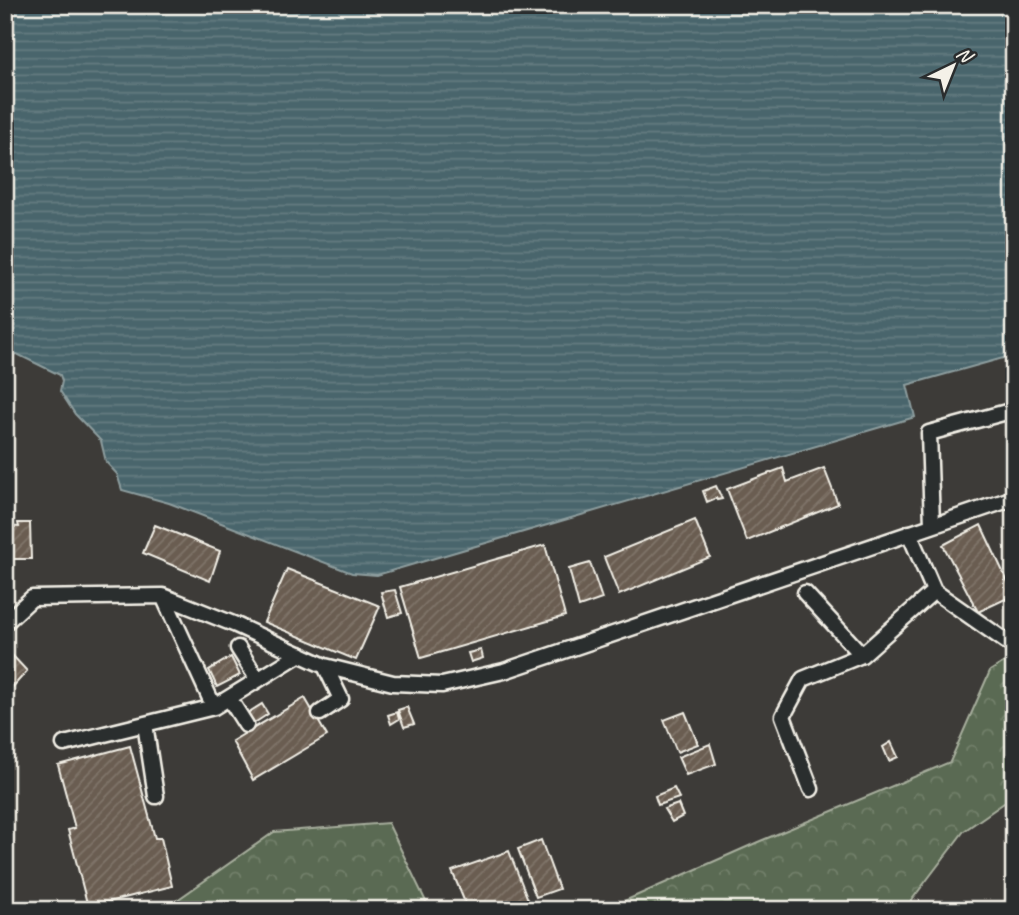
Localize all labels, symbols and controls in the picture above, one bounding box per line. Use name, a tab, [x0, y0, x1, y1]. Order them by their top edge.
north arrow	[918, 32, 988, 102]
text: N	[951, 42, 979, 69]

